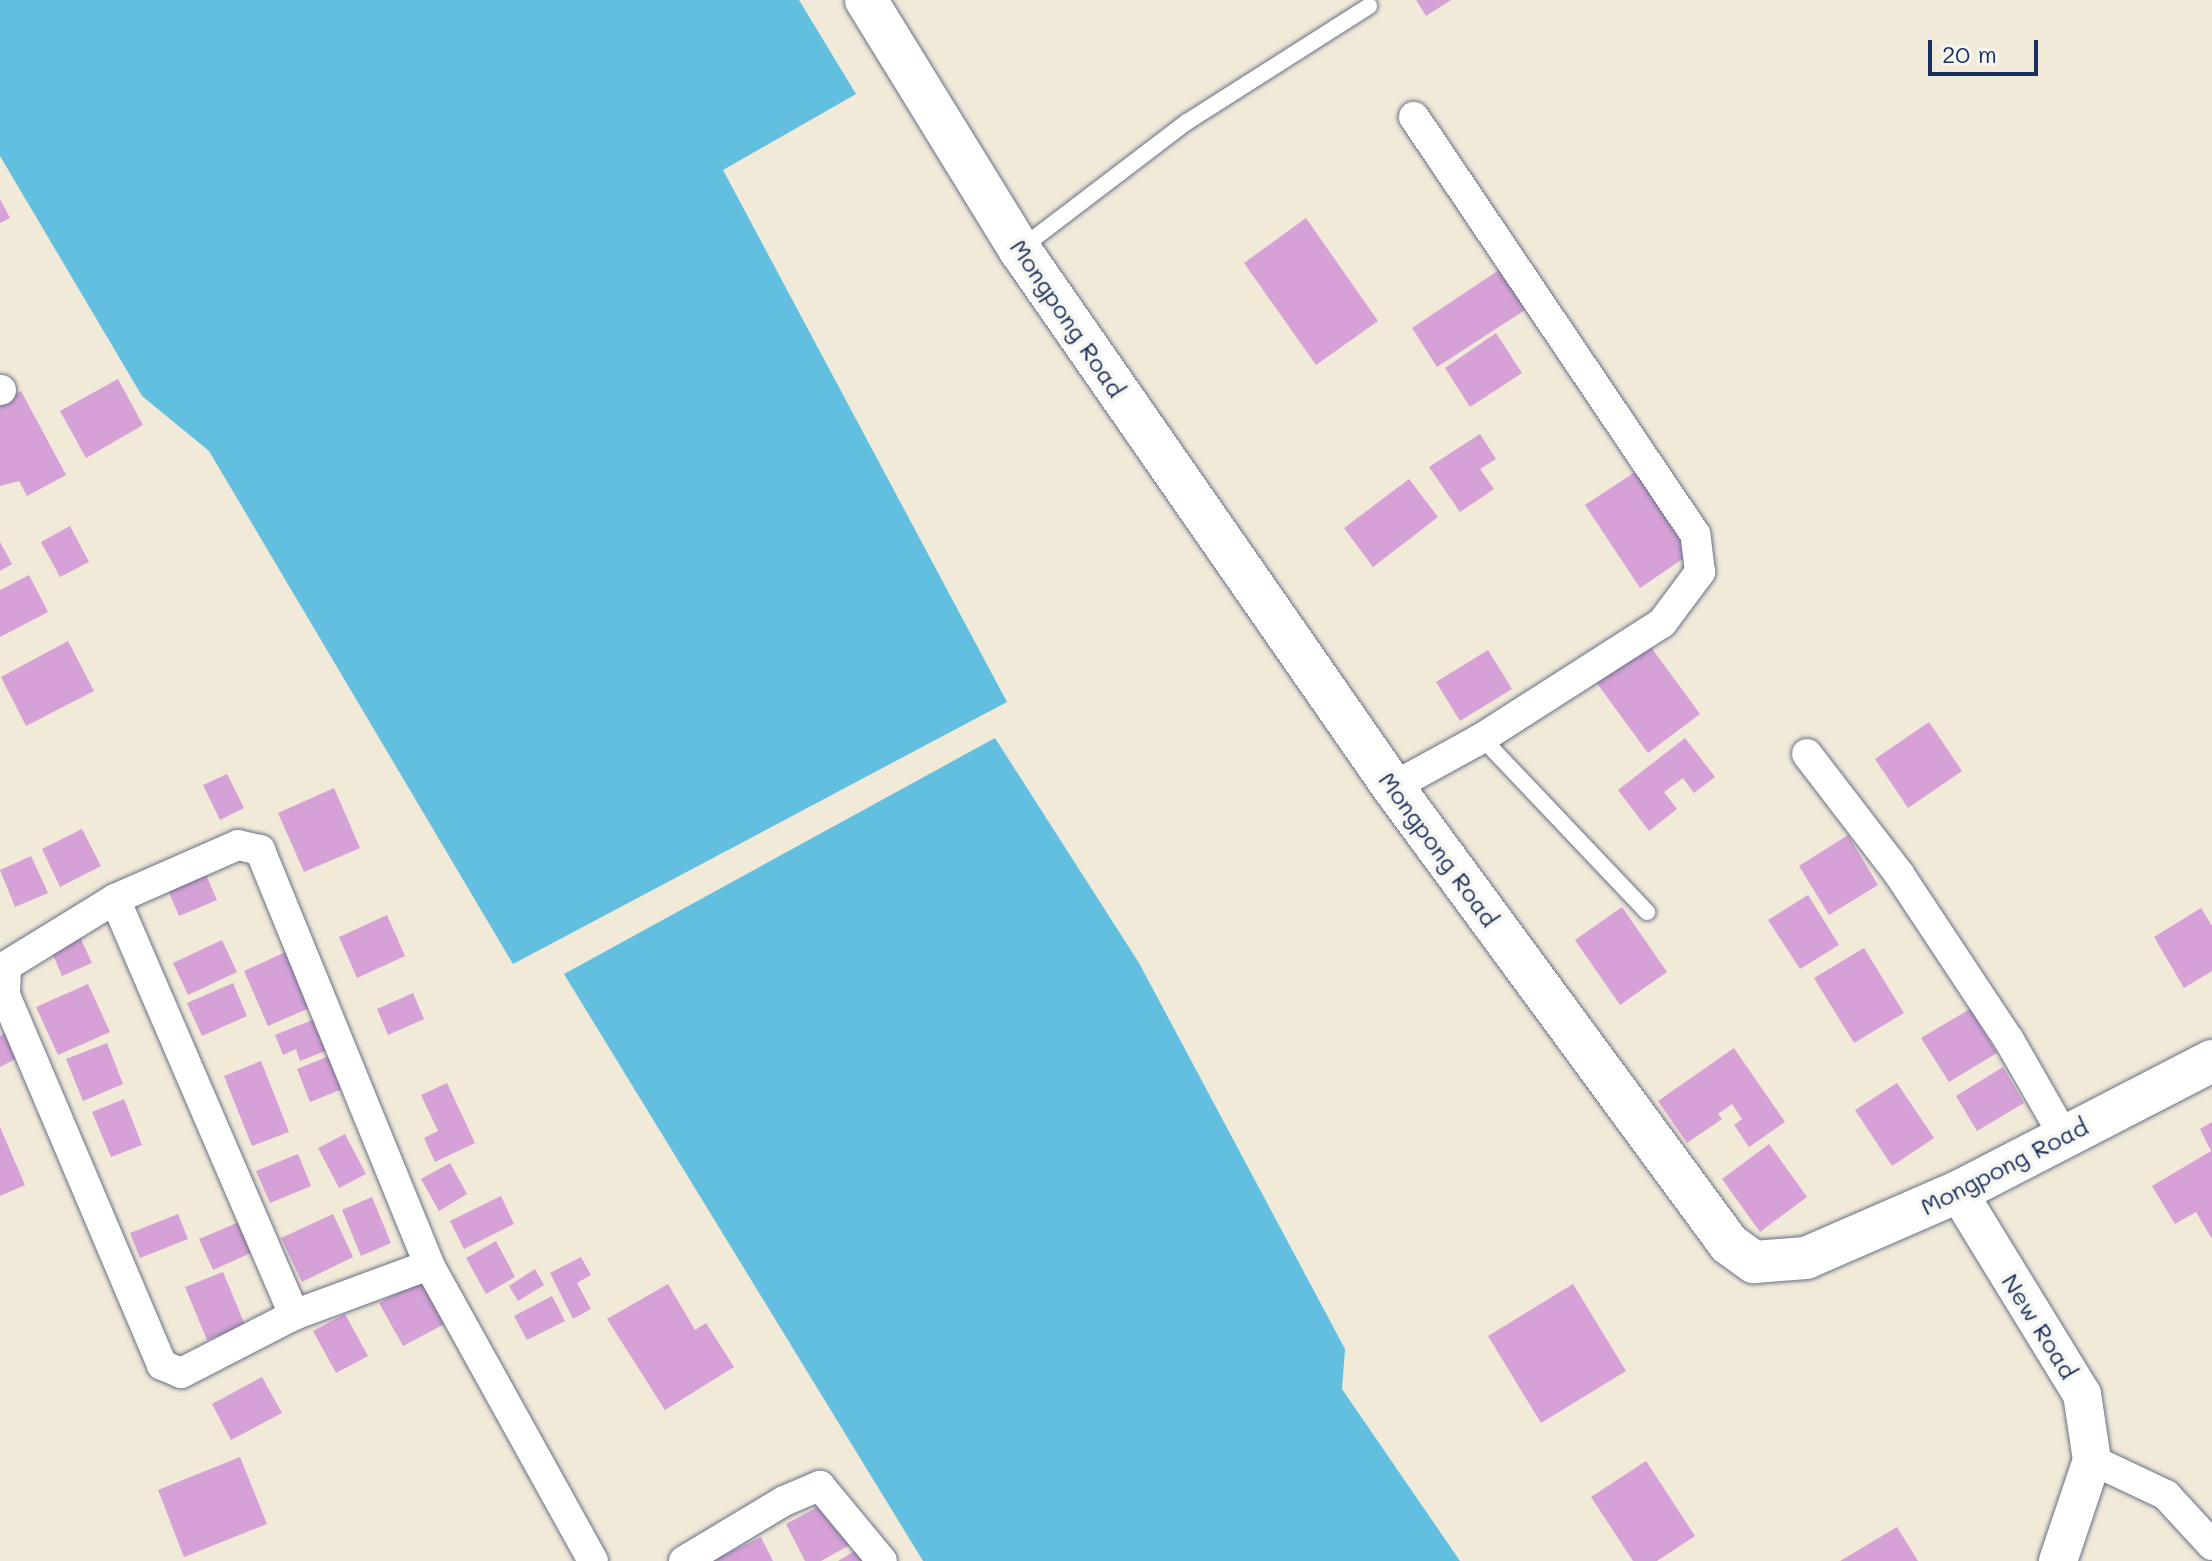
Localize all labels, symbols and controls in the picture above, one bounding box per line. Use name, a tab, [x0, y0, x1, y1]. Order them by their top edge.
scale bar	[1932, 24, 2042, 74]
text: 20 m	[1942, 38, 1997, 69]
street label: Mongpong Road	[1005, 234, 1131, 402]
street label: Mongpong Road	[1373, 766, 1505, 932]
street label: Mongpong Road	[1915, 1111, 2093, 1221]
street label: New Road	[1996, 1268, 2084, 1384]

